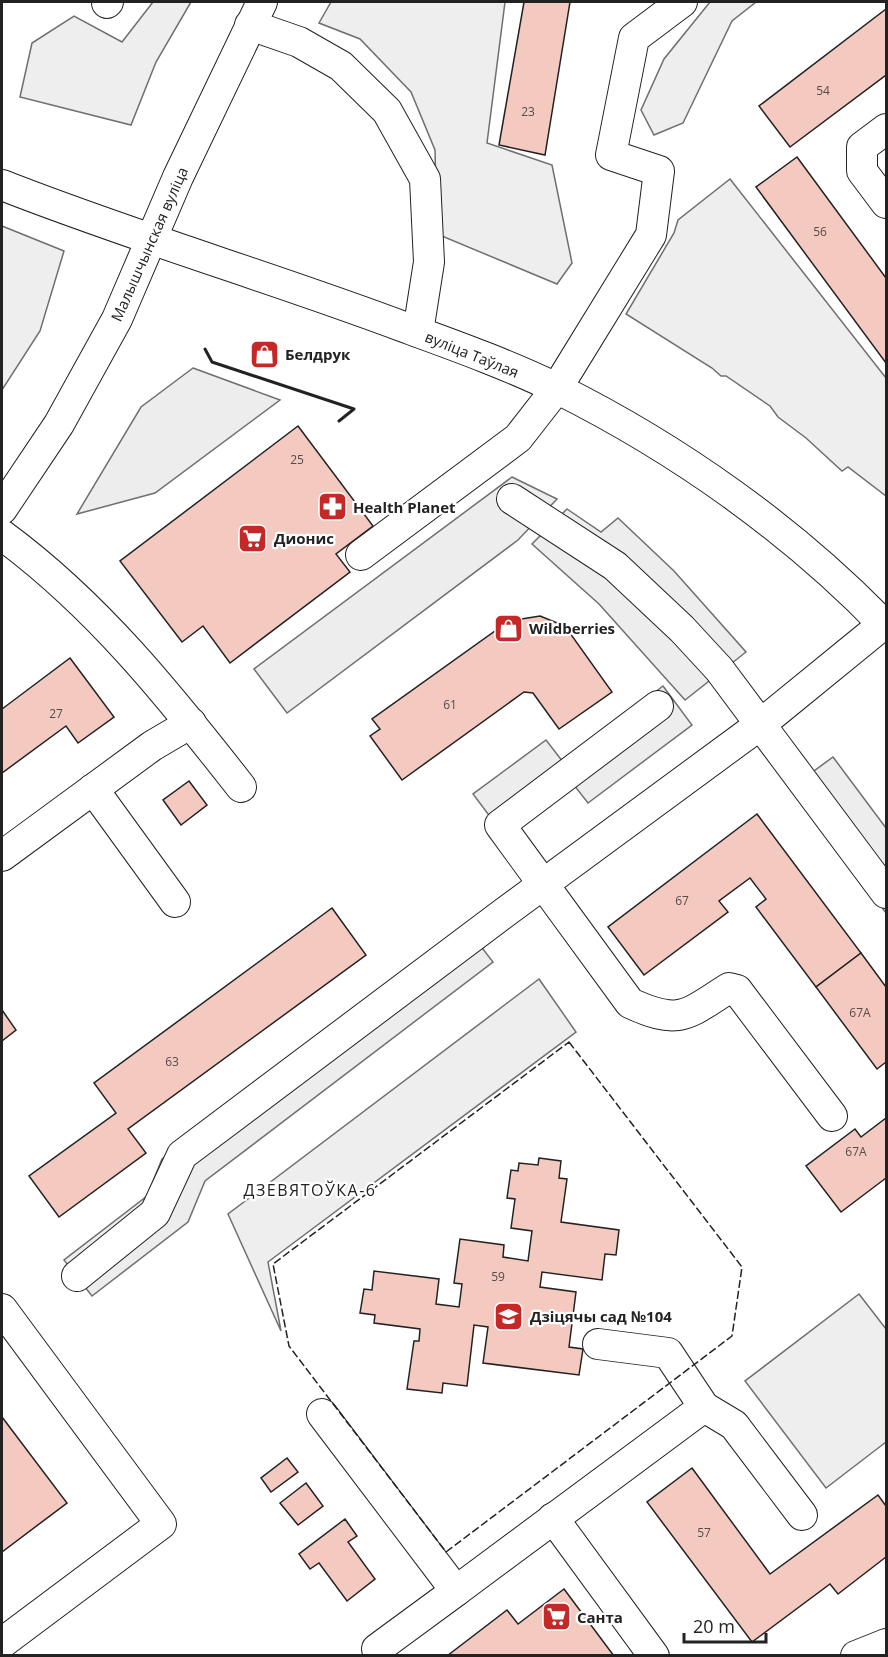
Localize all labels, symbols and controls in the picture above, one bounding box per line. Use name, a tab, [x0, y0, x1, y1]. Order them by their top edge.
house number: 54	[816, 82, 830, 99]
house number: 23	[521, 103, 535, 120]
street label: Малышчынская вуліца	[106, 164, 192, 324]
house number: 56	[813, 223, 827, 240]
street label: вуліца Таўлая	[422, 326, 522, 382]
shop icon: Белдрук	[248, 338, 280, 370]
place label: Белдрук	[285, 344, 351, 364]
house number: 25	[290, 451, 304, 468]
pharmacy icon: Health Planet	[316, 491, 348, 523]
place label: Health Planet	[353, 497, 456, 517]
supermarket icon: Дионис	[237, 522, 269, 554]
place label: Дионис	[274, 528, 334, 548]
shop icon: Wildberries	[492, 612, 524, 644]
place label: Wildberries	[529, 618, 615, 638]
house number: 61	[443, 696, 457, 713]
house number: 27	[49, 705, 63, 722]
house number: 67	[675, 892, 689, 909]
house number: 67А	[849, 1004, 871, 1021]
house number: 63	[165, 1053, 179, 1070]
house number: 67А	[845, 1143, 867, 1160]
district label: ДЗЕВЯТОЎКА-6	[244, 1179, 376, 1201]
house number: 59	[491, 1268, 505, 1285]
school or university icon: Дзіцячы сад №104	[493, 1300, 525, 1332]
place label: Дзіцячы сад №104	[530, 1306, 672, 1326]
house number: 57	[697, 1524, 711, 1541]
supermarket icon: Санта	[540, 1601, 572, 1633]
scale bar	[684, 1606, 766, 1644]
place label: Санта	[577, 1607, 623, 1627]
text: 20 m	[693, 1614, 735, 1638]

